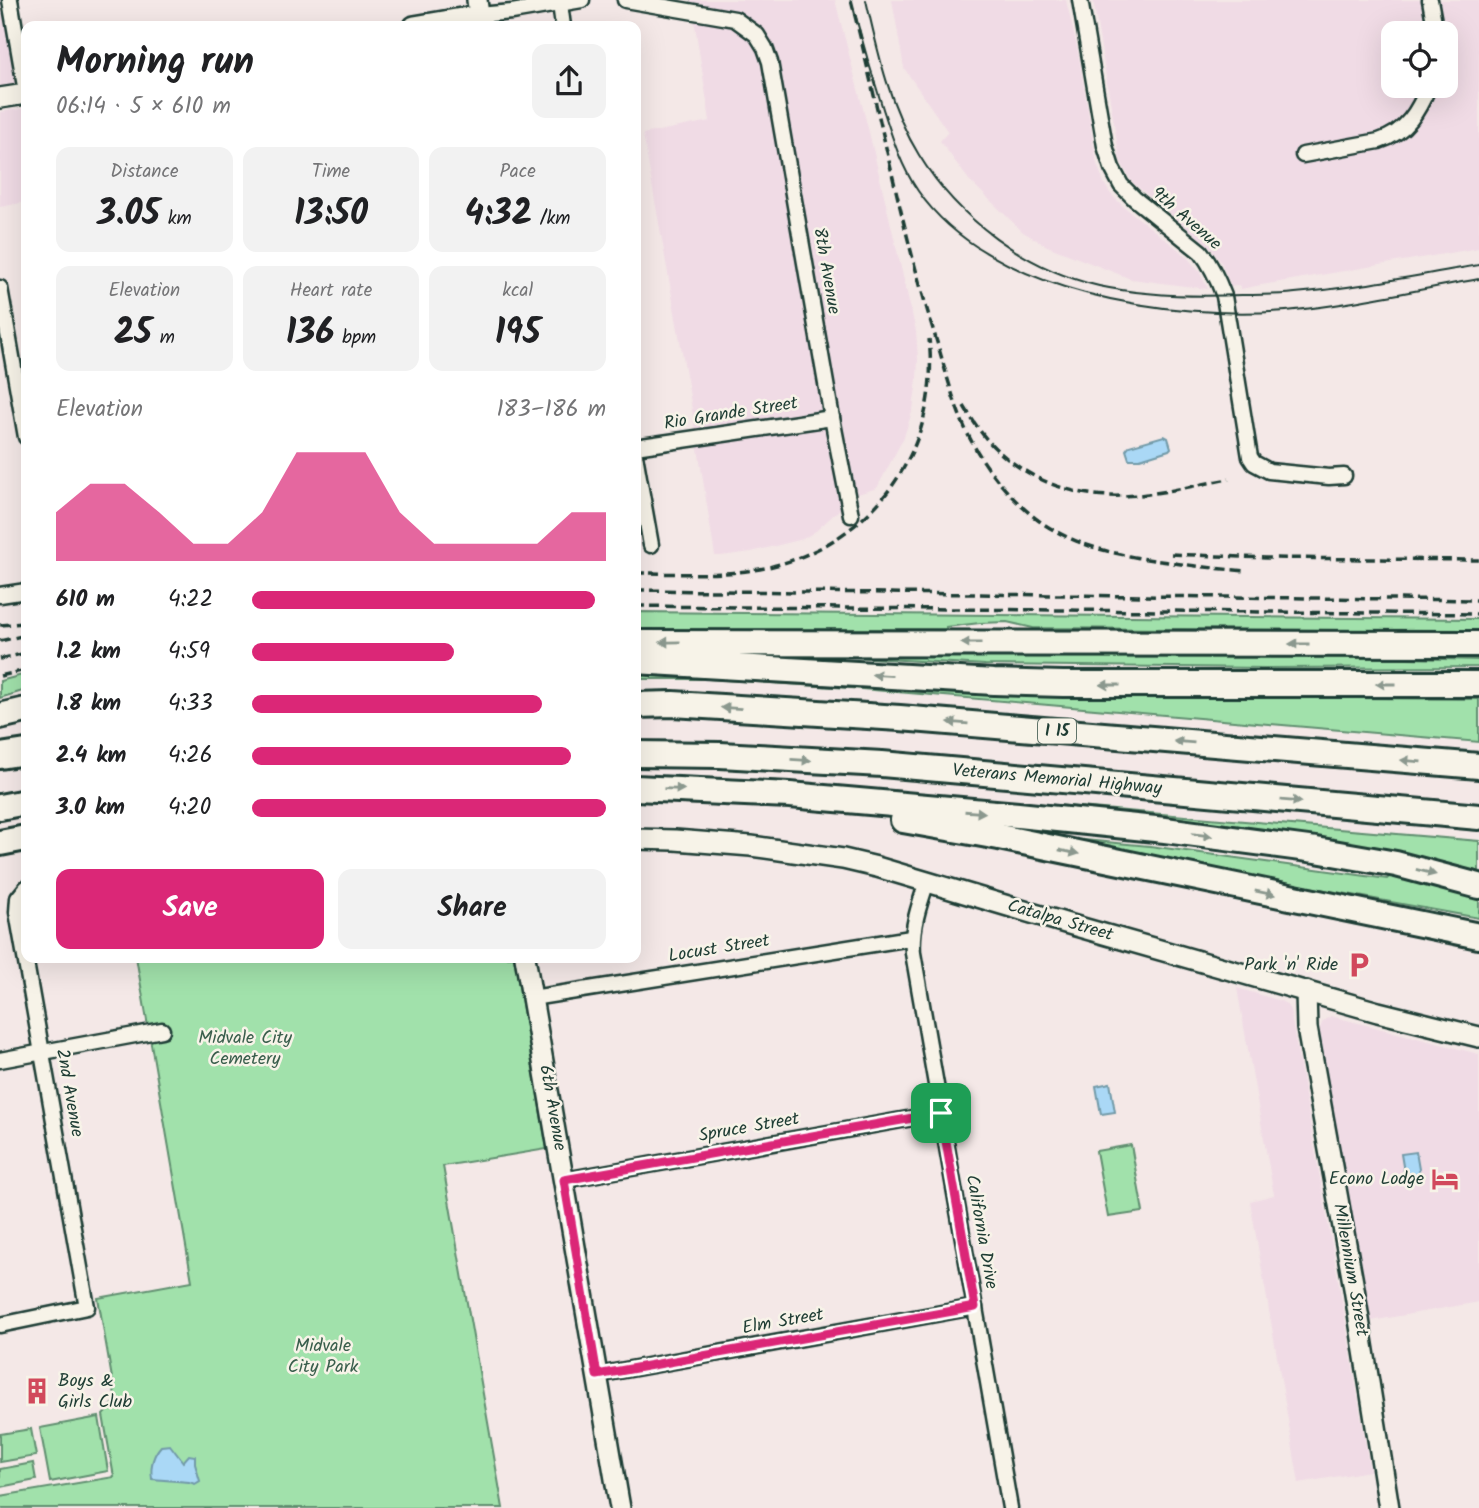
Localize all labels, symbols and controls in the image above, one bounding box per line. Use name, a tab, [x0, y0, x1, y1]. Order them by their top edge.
map controls	[1381, 21, 1458, 98]
button: locate	[1381, 21, 1458, 98]
text: Morning run	[56, 33, 254, 93]
button: share	[532, 44, 606, 118]
text: 06:14 · 5 × 610 m	[56, 89, 231, 125]
text: Distance	[110, 157, 178, 187]
text: Time	[312, 157, 350, 187]
text: Pace	[500, 157, 536, 187]
street label: 9th Avenue	[1144, 180, 1228, 258]
text: 3.05	[97, 187, 160, 243]
text: 13:50	[294, 187, 368, 243]
text: 4:32	[465, 187, 532, 243]
text: km	[160, 204, 192, 234]
text: /km	[532, 204, 570, 234]
street label: 8th Avenue	[804, 225, 848, 317]
text: Elevation	[108, 276, 180, 306]
text: Heart rate	[290, 276, 372, 306]
text: kcal	[502, 276, 533, 306]
text: 25	[114, 306, 152, 362]
text: 136	[286, 306, 334, 362]
text: 195	[495, 306, 541, 362]
text: m	[152, 323, 175, 353]
text: bpm	[334, 323, 376, 353]
street label: Rio Grande Street	[662, 389, 801, 439]
text: Elevation	[56, 392, 143, 428]
text: 183–186 m	[496, 392, 606, 428]
text: 610 m	[56, 582, 115, 618]
text: 4:22	[168, 582, 213, 618]
text: 1.2 km	[56, 634, 121, 670]
text: 4:59	[168, 634, 210, 670]
one-way arrow	[659, 636, 681, 648]
one-way arrow	[960, 637, 982, 649]
one-way arrow	[1288, 638, 1310, 650]
one-way arrow	[871, 670, 893, 681]
one-way arrow	[1375, 678, 1397, 690]
one-way arrow	[1099, 679, 1121, 691]
text: 1.8 km	[56, 686, 121, 722]
text: 4:33	[168, 686, 213, 722]
one-way arrow	[719, 702, 741, 713]
one-way arrow	[946, 717, 968, 728]
road number: I 15	[1038, 718, 1076, 744]
one-way arrow	[1173, 736, 1195, 747]
text: 2.4 km	[56, 738, 126, 774]
text: 4:26	[168, 738, 212, 774]
one-way arrow	[791, 754, 813, 765]
one-way arrow	[1400, 755, 1422, 766]
street label: Veterans Memorial Highway	[951, 756, 1164, 804]
one-way arrow	[663, 784, 685, 795]
text: 3.0 km	[56, 790, 125, 826]
text: 4:20	[168, 790, 211, 826]
one-way arrow	[1281, 796, 1303, 807]
one-way arrow	[965, 807, 987, 818]
one-way arrow	[1191, 829, 1213, 840]
one-way arrow	[1058, 847, 1080, 858]
one-way arrow	[1415, 867, 1437, 878]
button: Save	[56, 869, 324, 949]
button: Share	[338, 869, 606, 949]
one-way arrow	[1254, 887, 1276, 898]
street label: Catalpa Street	[1004, 892, 1117, 950]
street label: Locust Street	[666, 927, 773, 971]
parking icon: Park 'n' Ride	[1344, 950, 1374, 980]
place label: Park 'n' Ride	[1244, 951, 1338, 980]
park label: Midvale City Cemetery	[198, 1024, 292, 1074]
street label: 2nd Avenue	[47, 1047, 91, 1139]
street label: 6th Avenue	[530, 1063, 574, 1153]
pin	[911, 1083, 971, 1143]
icon: arrive	[922, 1094, 960, 1132]
street label: Spruce Street	[696, 1105, 803, 1151]
hotel icon: Econo Lodge	[1430, 1164, 1460, 1194]
place label: Econo Lodge	[1329, 1165, 1424, 1194]
street label: California Drive	[957, 1172, 1005, 1292]
street label: Millennium Street	[1324, 1201, 1376, 1340]
street label: Elm Street	[740, 1300, 827, 1343]
park label: Midvale City Park	[288, 1332, 359, 1382]
place label: Boys & Girls Club	[58, 1367, 132, 1417]
building icon: Boys & Girls Club	[22, 1376, 52, 1406]

